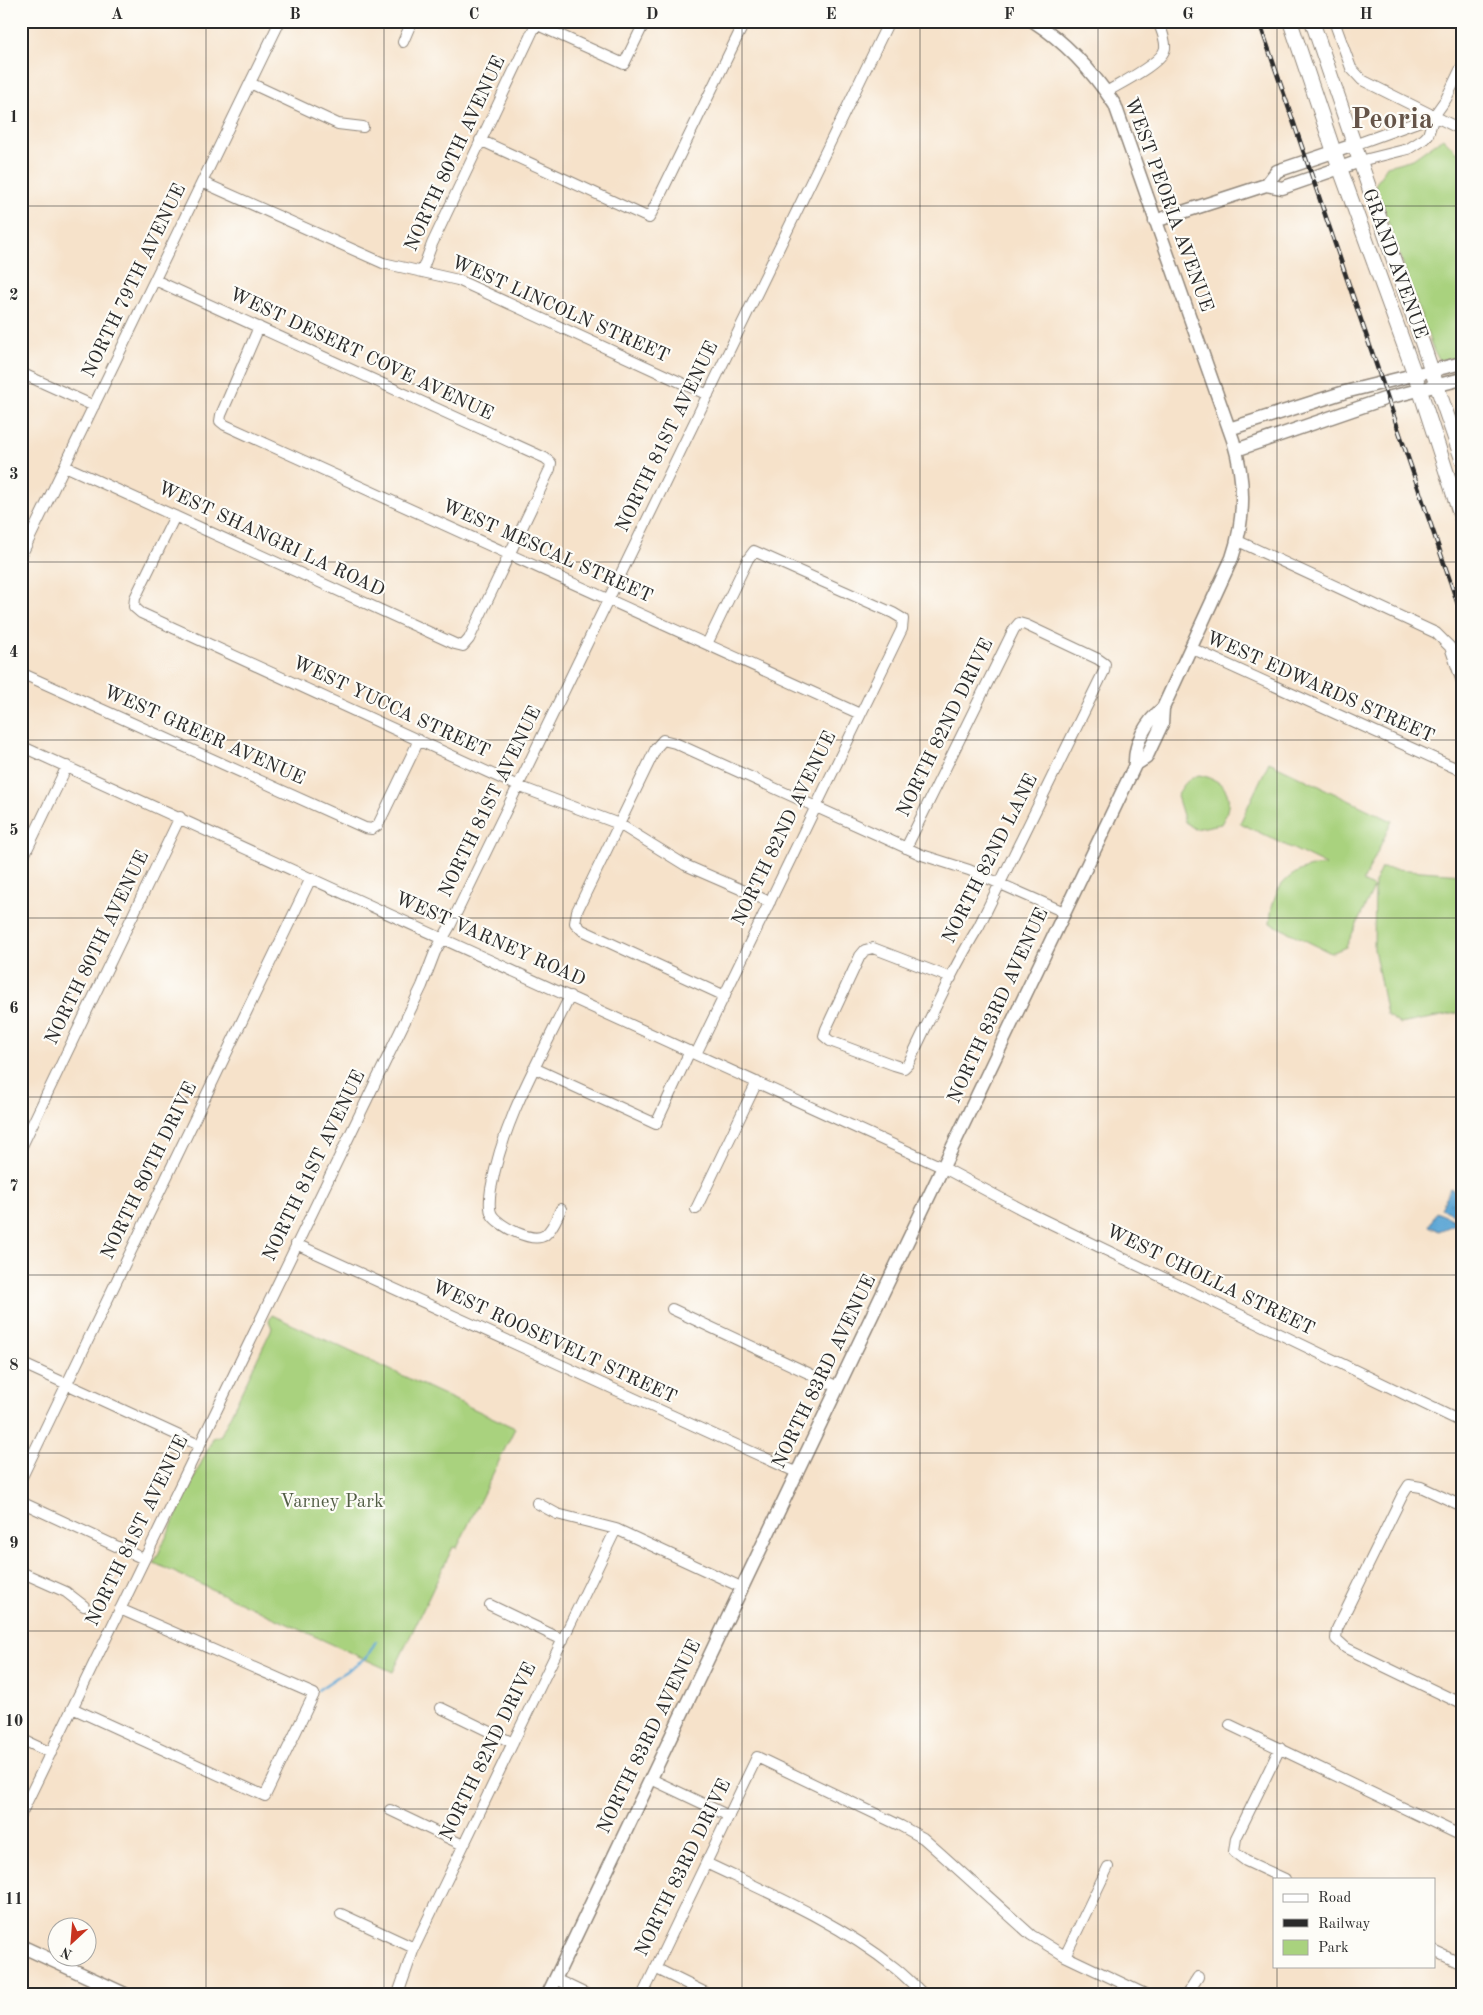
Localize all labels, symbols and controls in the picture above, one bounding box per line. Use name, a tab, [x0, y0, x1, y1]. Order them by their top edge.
text: A	[111, 7, 123, 23]
text: B	[289, 7, 301, 23]
text: C	[469, 7, 479, 23]
text: D	[646, 7, 658, 23]
text: E	[825, 7, 837, 23]
text: F	[1004, 7, 1015, 23]
text: G	[1182, 7, 1194, 23]
text: H	[1359, 7, 1373, 23]
street label: NORTH 80TH AVENUE	[402, 53, 510, 255]
street label: WEST PEORIA AVENUE	[1120, 96, 1216, 314]
district label: Peoria	[1350, 106, 1434, 135]
text: 1	[9, 110, 19, 126]
street label: NORTH 79TH AVENUE	[80, 181, 190, 381]
street label: GRAND AVENUE	[1358, 186, 1430, 342]
street label: WEST LINCOLN STREET	[448, 253, 672, 367]
street label: WEST DESERT COVE AVENUE	[226, 285, 496, 425]
text: 2	[9, 288, 19, 304]
street label: NORTH 81ST AVENUE	[613, 339, 723, 535]
text: 3	[9, 467, 19, 483]
street label: WEST SHANGRI LA ROAD	[155, 479, 387, 601]
street label: WEST MESCAL STREET	[439, 497, 655, 607]
street label: WEST EDWARDS STREET	[1203, 629, 1437, 747]
street label: NORTH 82ND DRIVE	[895, 636, 997, 820]
text: 4	[9, 645, 19, 661]
street label: WEST YUCCA STREET	[289, 654, 493, 762]
street label: WEST GREER AVENUE	[100, 683, 308, 789]
street label: NORTH 81ST AVENUE	[436, 704, 546, 900]
street label: NORTH 82ND AVENUE	[730, 729, 840, 929]
street label: NORTH 82ND LANE	[940, 771, 1042, 947]
text: 5	[9, 823, 19, 839]
street label: NORTH 80TH AVENUE	[43, 848, 153, 1048]
street label: WEST VARNEY ROAD	[392, 889, 588, 991]
street label: NORTH 83RD AVENUE	[945, 905, 1053, 1107]
text: 6	[9, 1001, 19, 1017]
street label: NORTH 81ST AVENUE	[260, 1068, 370, 1264]
street label: NORTH 80TH DRIVE	[99, 1079, 201, 1263]
text: 7	[9, 1179, 19, 1195]
street label: WEST CHOLLA STREET	[1103, 1222, 1317, 1340]
street label: NORTH 83RD AVENUE	[770, 1272, 880, 1472]
street label: WEST ROOSEVELT STREET	[429, 1278, 679, 1408]
text: 8	[9, 1358, 19, 1374]
street label: NORTH 81ST AVENUE	[83, 1433, 193, 1629]
park label: Varney Park	[280, 1493, 384, 1512]
text: 9	[9, 1536, 19, 1552]
street label: NORTH 83RD AVENUE	[595, 1637, 705, 1837]
street label: NORTH 82ND DRIVE	[438, 1660, 540, 1844]
text: 10	[5, 1714, 23, 1730]
street label: NORTH 83RD DRIVE	[633, 1776, 735, 1960]
legend	[1273, 1878, 1436, 1968]
text: Road	[1318, 1891, 1352, 1906]
text: 11	[5, 1892, 23, 1908]
text: Railway	[1318, 1917, 1371, 1932]
north arrow	[48, 1918, 98, 1968]
text: Park	[1318, 1941, 1349, 1956]
text: N	[59, 1944, 75, 1961]

